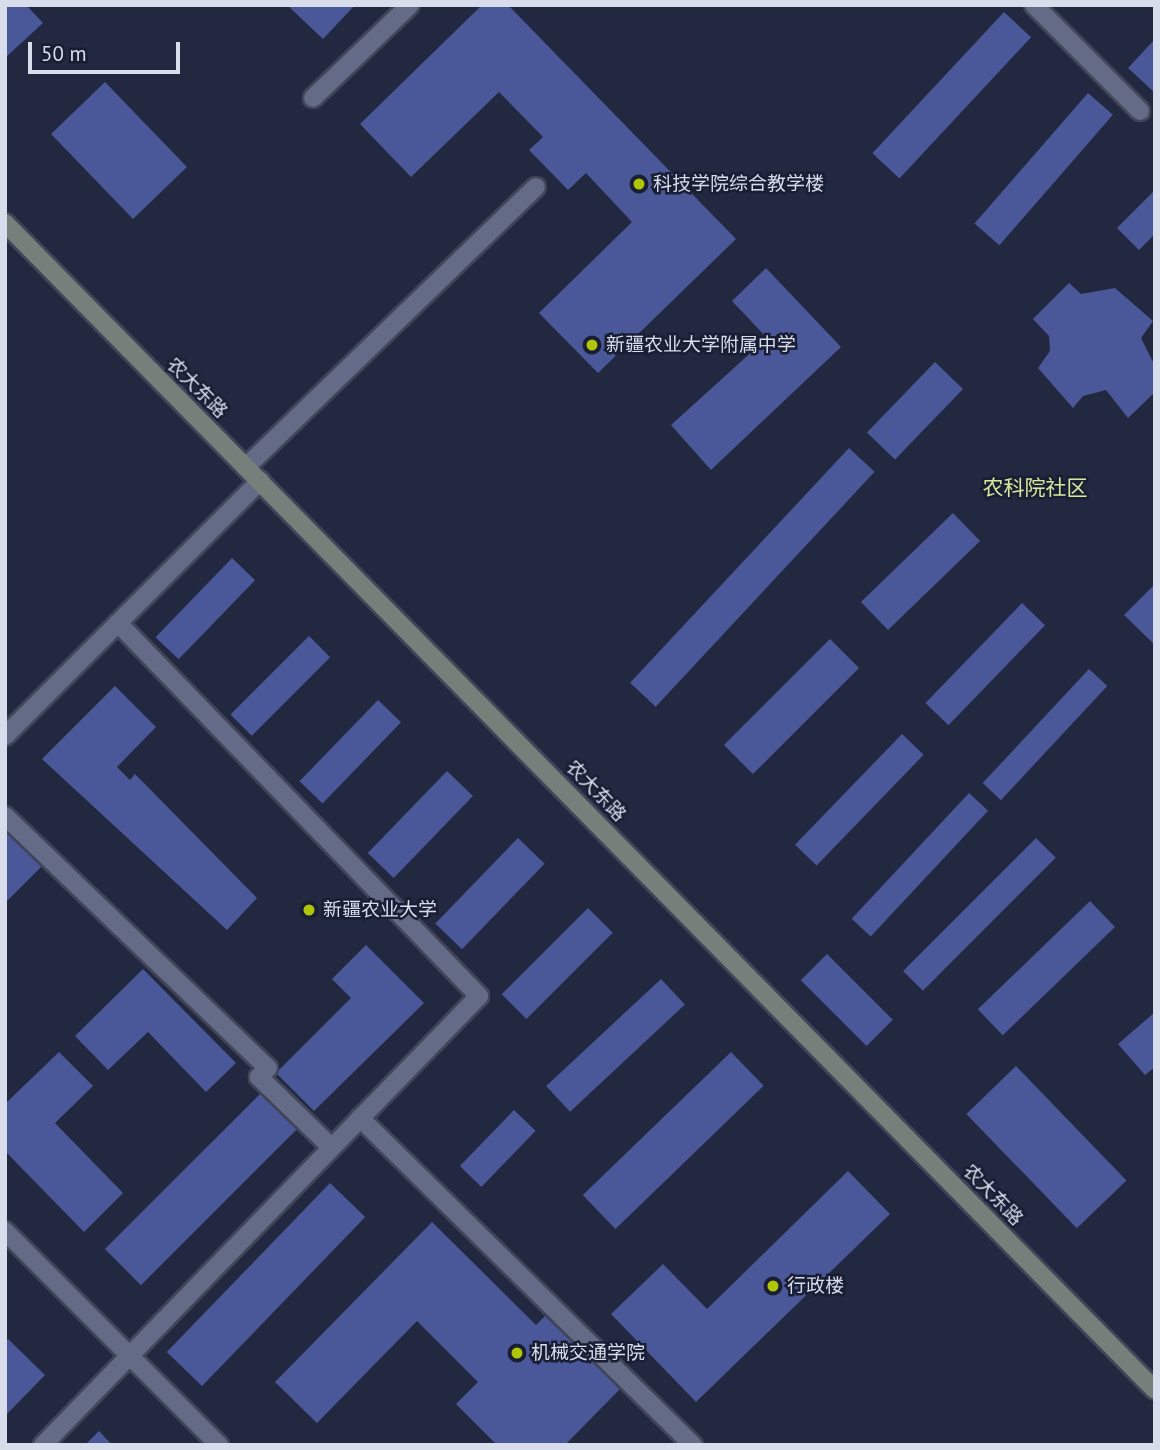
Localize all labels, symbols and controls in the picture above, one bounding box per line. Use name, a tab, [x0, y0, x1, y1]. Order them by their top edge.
scale bar	[32, 28, 184, 72]
text: 50 m	[41, 40, 87, 67]
place label: 科技学院综合教学楼	[653, 173, 824, 195]
marker: 科技学院综合教学楼	[631, 176, 647, 192]
place label: 新疆农业大学附属中学	[606, 334, 796, 356]
marker: 新疆农业大学附属中学	[584, 337, 600, 353]
street label: 农大东路	[162, 353, 232, 423]
district label: 农科院社区	[983, 475, 1087, 501]
street label: 农大东路	[561, 756, 631, 826]
place label: 新疆农业大学	[323, 899, 437, 921]
marker: 新疆农业大学	[301, 902, 317, 918]
street label: 农大东路	[958, 1160, 1028, 1230]
place label: 行政楼	[787, 1275, 844, 1297]
marker: 行政楼	[765, 1278, 781, 1294]
place label: 机械交通学院	[531, 1342, 645, 1364]
marker: 机械交通学院	[509, 1345, 525, 1361]

